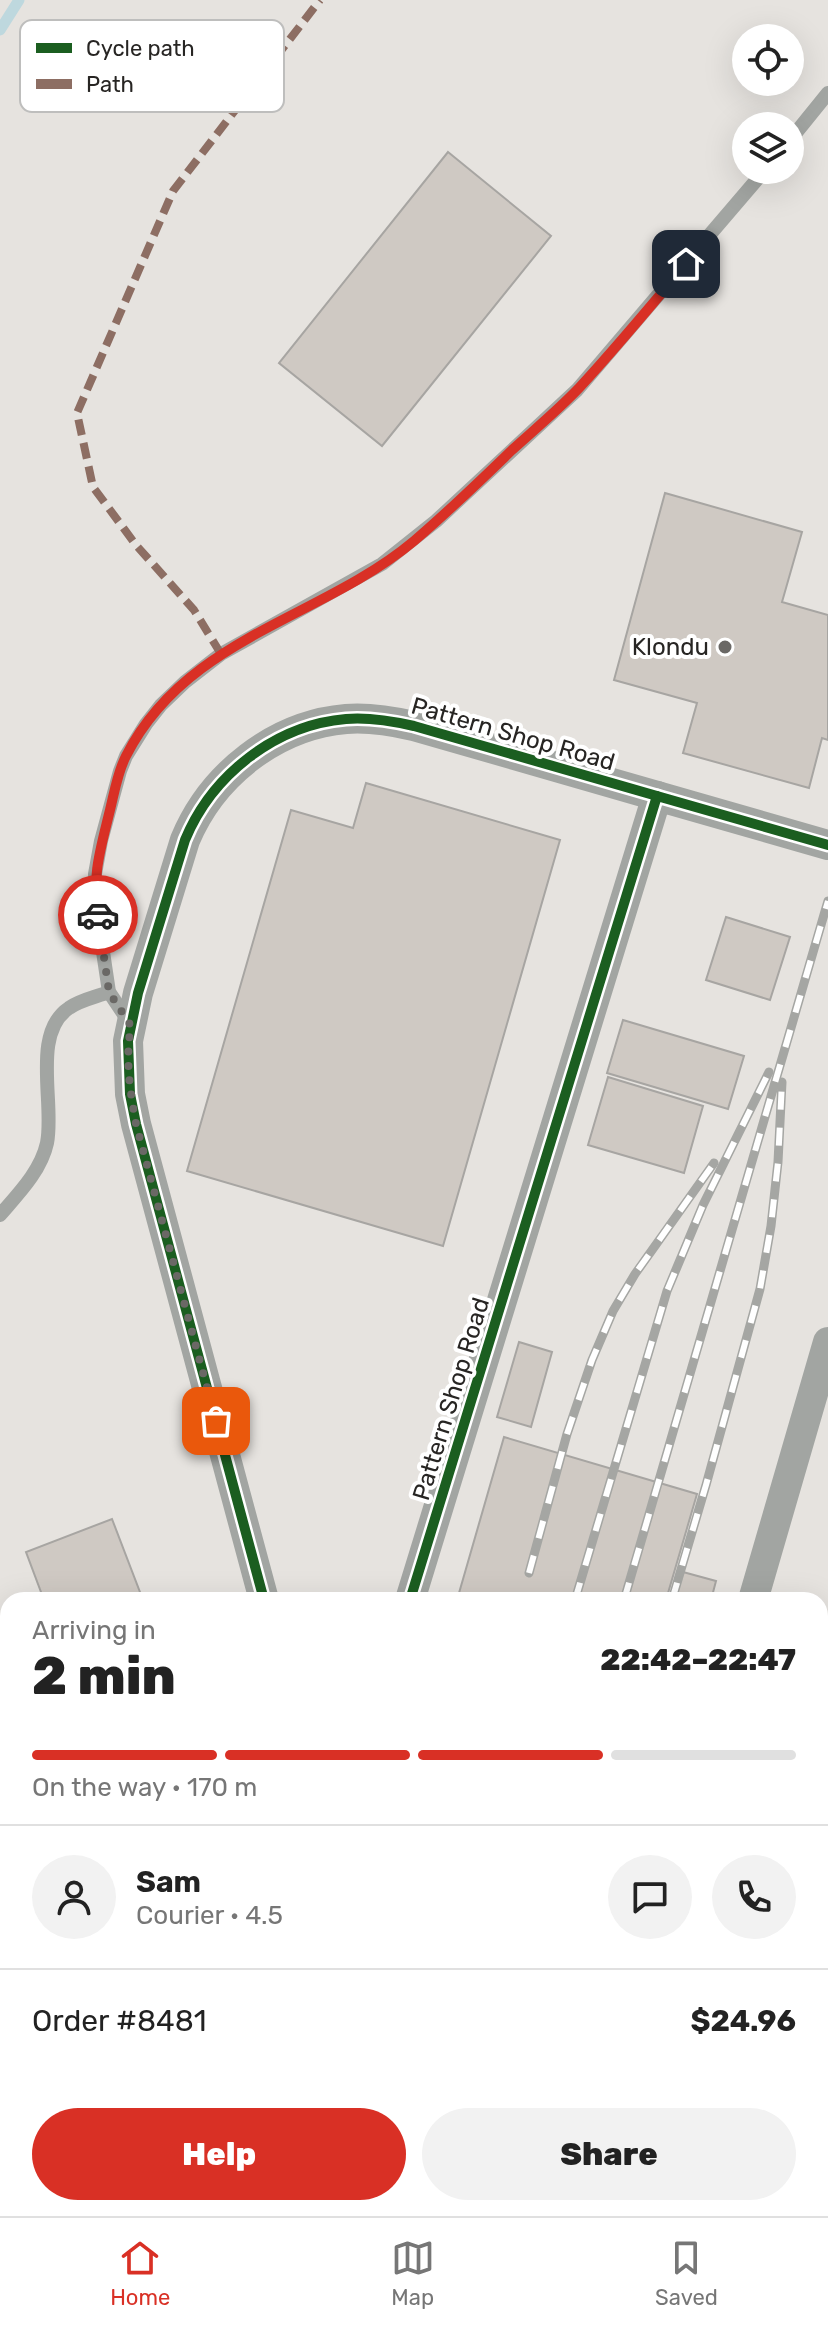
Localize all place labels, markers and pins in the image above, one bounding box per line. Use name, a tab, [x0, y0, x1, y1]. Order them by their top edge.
pin	[652, 230, 720, 298]
place label: Klondu	[632, 633, 709, 661]
marker: Klondu	[716, 638, 734, 656]
pin	[182, 1387, 250, 1455]

